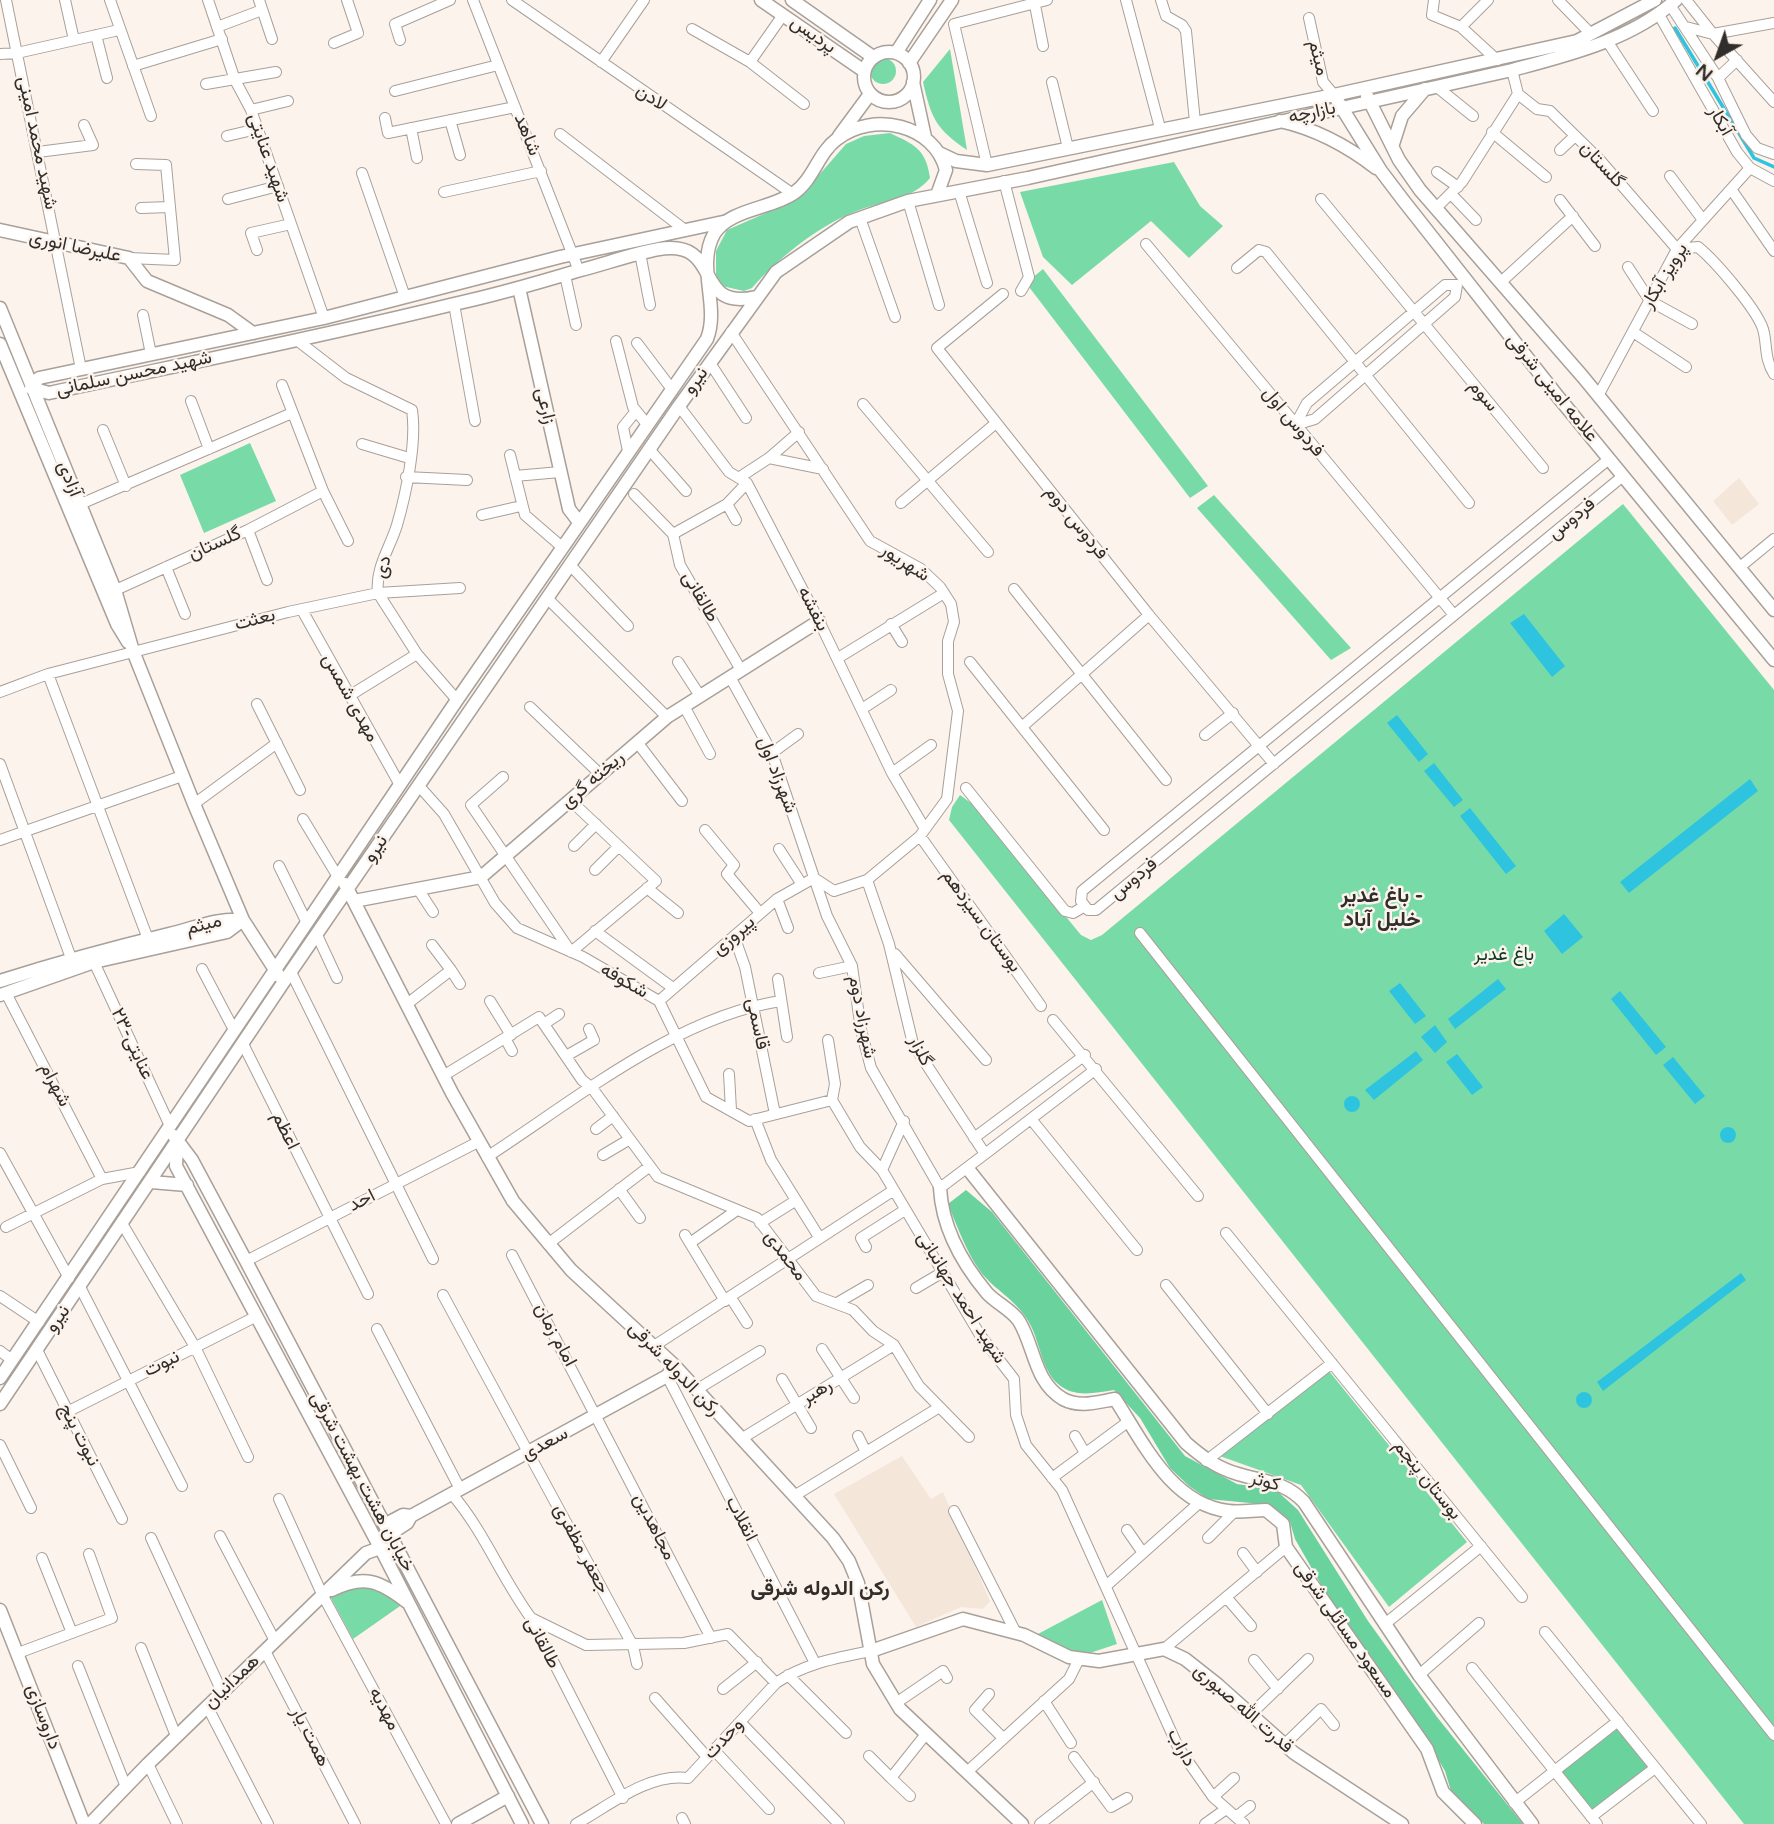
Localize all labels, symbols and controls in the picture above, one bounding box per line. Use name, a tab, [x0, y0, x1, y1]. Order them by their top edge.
street label: پردیس	[786, 11, 840, 59]
north arrow	[1683, 21, 1753, 91]
street label: میثم	[1303, 38, 1333, 78]
text: N	[1692, 59, 1717, 85]
street label: شهید محمد امینی	[12, 74, 62, 212]
street label: لادن	[631, 79, 671, 117]
street label: بازارچه	[1286, 97, 1338, 129]
street label: آبکار	[1702, 102, 1738, 140]
street label: شهید عنایتی	[242, 110, 294, 206]
street label: شاهد	[508, 111, 546, 159]
street label: گلستان	[1575, 137, 1629, 193]
street label: علیرضا انوری	[27, 226, 123, 268]
street label: پرویز آبکار	[1637, 239, 1693, 313]
street label: علامه امینی شرقی	[1501, 329, 1603, 447]
street label: شهید محسن سلمانی	[54, 346, 214, 402]
street label: نیرو	[678, 363, 714, 399]
street label: سوم	[1463, 375, 1503, 417]
street label: فردوس اول	[1257, 382, 1329, 462]
street label: زارعی	[530, 385, 560, 427]
street label: آزادی	[52, 458, 86, 500]
street label: فردوس دوم	[1039, 482, 1113, 564]
street label: فردوس	[1544, 493, 1600, 545]
street label: گلستان	[185, 522, 245, 566]
street label: شهریور	[876, 539, 934, 587]
street label: دی	[369, 553, 397, 581]
street label: طالقانی	[676, 567, 724, 627]
street label: بنفشه	[792, 583, 834, 635]
street label: بعثت	[232, 604, 278, 636]
street label: مهدی شمس	[316, 650, 384, 746]
street label: شهرزاد اول	[752, 734, 802, 816]
street label: ریخته گری	[557, 746, 629, 814]
street label: نیرو	[359, 831, 393, 867]
street label: فردوس	[1106, 853, 1162, 905]
street label: بوستان سیزدهم	[936, 865, 1026, 977]
district label: باغ غدیر - خلیل آباد	[1341, 883, 1423, 933]
street label: میثم	[184, 910, 224, 940]
street label: پیروزی	[708, 911, 760, 961]
park label: باغ غدیر	[1474, 944, 1534, 966]
street label: شکوفه	[596, 958, 652, 1004]
street label: شهرزاد دوم	[843, 974, 881, 1060]
street label: قاسمی	[740, 996, 774, 1052]
street label: ۲۳-عنایتی	[105, 1004, 159, 1084]
street label: گلزار	[903, 1032, 937, 1070]
street label: شهرام	[34, 1059, 76, 1111]
street label: اعظم	[266, 1108, 304, 1154]
street label: احد	[345, 1185, 379, 1217]
street label: محمدی	[759, 1226, 811, 1286]
street label: شهید احمد جهانبانی	[911, 1228, 1011, 1368]
street label: امام زمان	[529, 1299, 581, 1371]
street label: نیرو	[40, 1301, 76, 1337]
street label: رکن الدوله شرقی	[623, 1317, 725, 1421]
street label: نبوت	[140, 1345, 184, 1383]
street label: رهبر	[797, 1374, 837, 1410]
street label: خیابان هشت بهشت شرقی	[305, 1388, 419, 1576]
street label: نبوت پنج	[54, 1400, 104, 1470]
street label: سعدی	[518, 1422, 572, 1466]
street label: بوستان پنجم	[1388, 1435, 1466, 1525]
street label: کوثر	[1247, 1467, 1283, 1497]
street label: مجاهدین	[628, 1490, 680, 1564]
street label: انقلاب	[720, 1493, 762, 1545]
street label: جعفر مظفری	[548, 1500, 614, 1598]
street label: مسعود مسائلی شرقی	[1289, 1557, 1401, 1703]
district label: رکن الدوله شرقی	[750, 1576, 890, 1602]
street label: طالقانی	[519, 1613, 565, 1673]
street label: همدانیان	[199, 1650, 265, 1714]
street label: قدرت الله صبوری	[1188, 1659, 1298, 1759]
street label: داروسازی	[20, 1681, 66, 1753]
street label: مهدیه	[363, 1684, 405, 1734]
street label: همت یار	[285, 1703, 335, 1771]
street label: وحدت	[699, 1714, 749, 1764]
street label: داراب	[1162, 1725, 1200, 1771]

